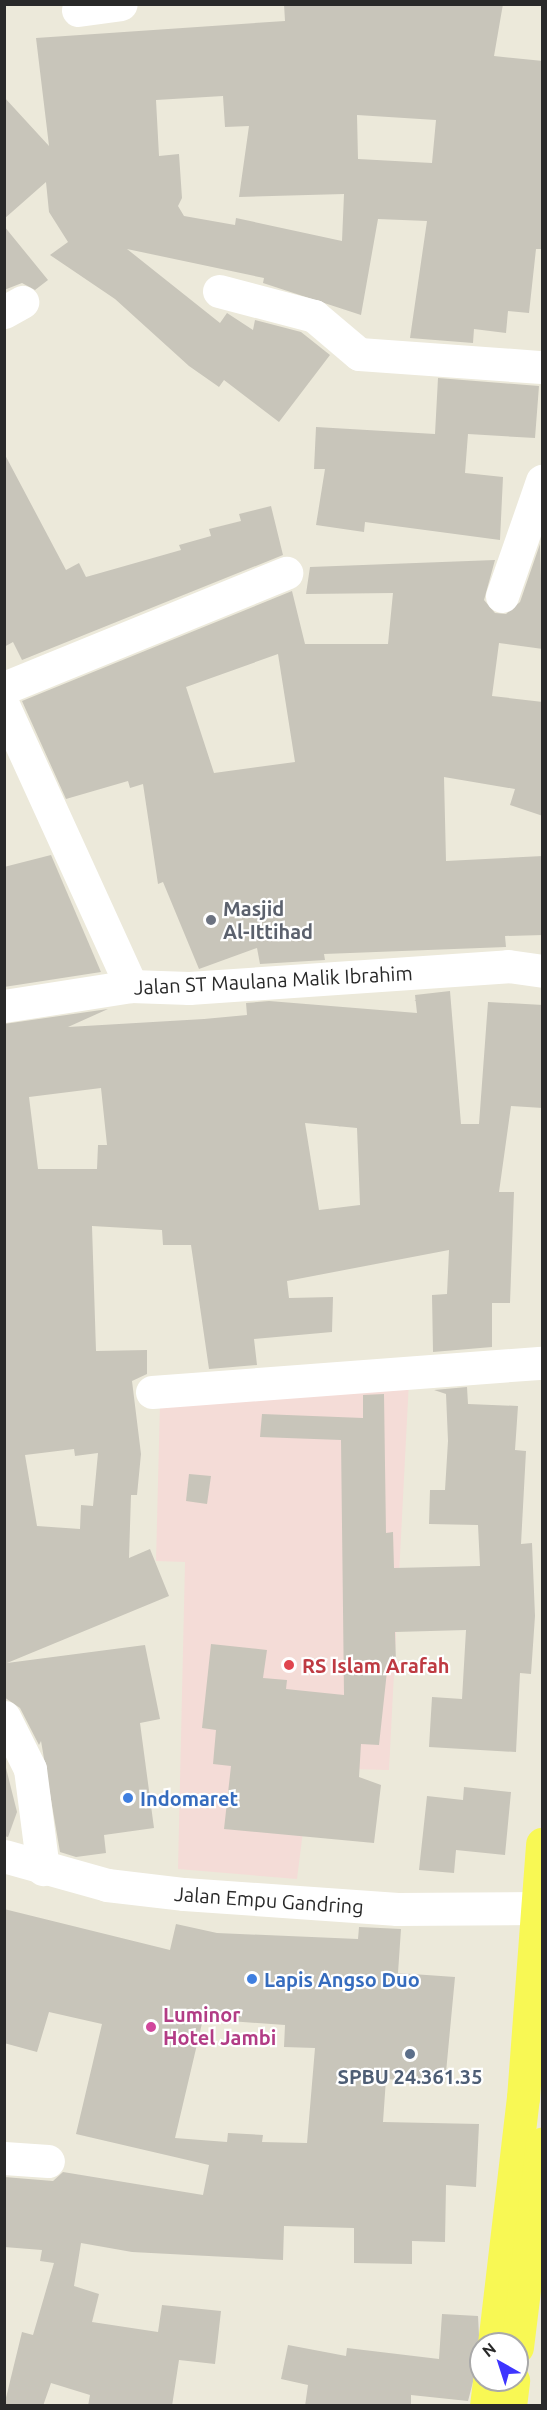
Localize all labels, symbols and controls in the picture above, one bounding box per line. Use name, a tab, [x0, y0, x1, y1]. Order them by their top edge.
place label: Masjid Al-Ittihad	[223, 897, 313, 944]
marker: Masjid Al-Ittihad	[204, 913, 218, 927]
street label: Jalan ST Maulana Malik Ibrahim	[133, 961, 413, 999]
place label: RS Islam Arafah	[302, 1653, 449, 1677]
marker: RS Islam Arafah	[280, 1656, 298, 1674]
place label: Indomaret	[140, 1786, 238, 1810]
marker: Indomaret	[121, 1791, 135, 1805]
street label: Jalan Empu Gandring	[173, 1881, 365, 1919]
place label: Lapis Angso Duo	[264, 1967, 420, 1991]
marker: Lapis Angso Duo	[245, 1972, 259, 1986]
place label: Luminor Hotel Jambi	[163, 2003, 276, 2050]
marker: Luminor Hotel Jambi	[144, 2020, 158, 2034]
marker: SPBU 24.361.35	[403, 2047, 417, 2061]
place label: SPBU 24.361.35	[338, 2064, 482, 2088]
north arrow	[469, 2332, 529, 2392]
text: N	[479, 2339, 499, 2360]

